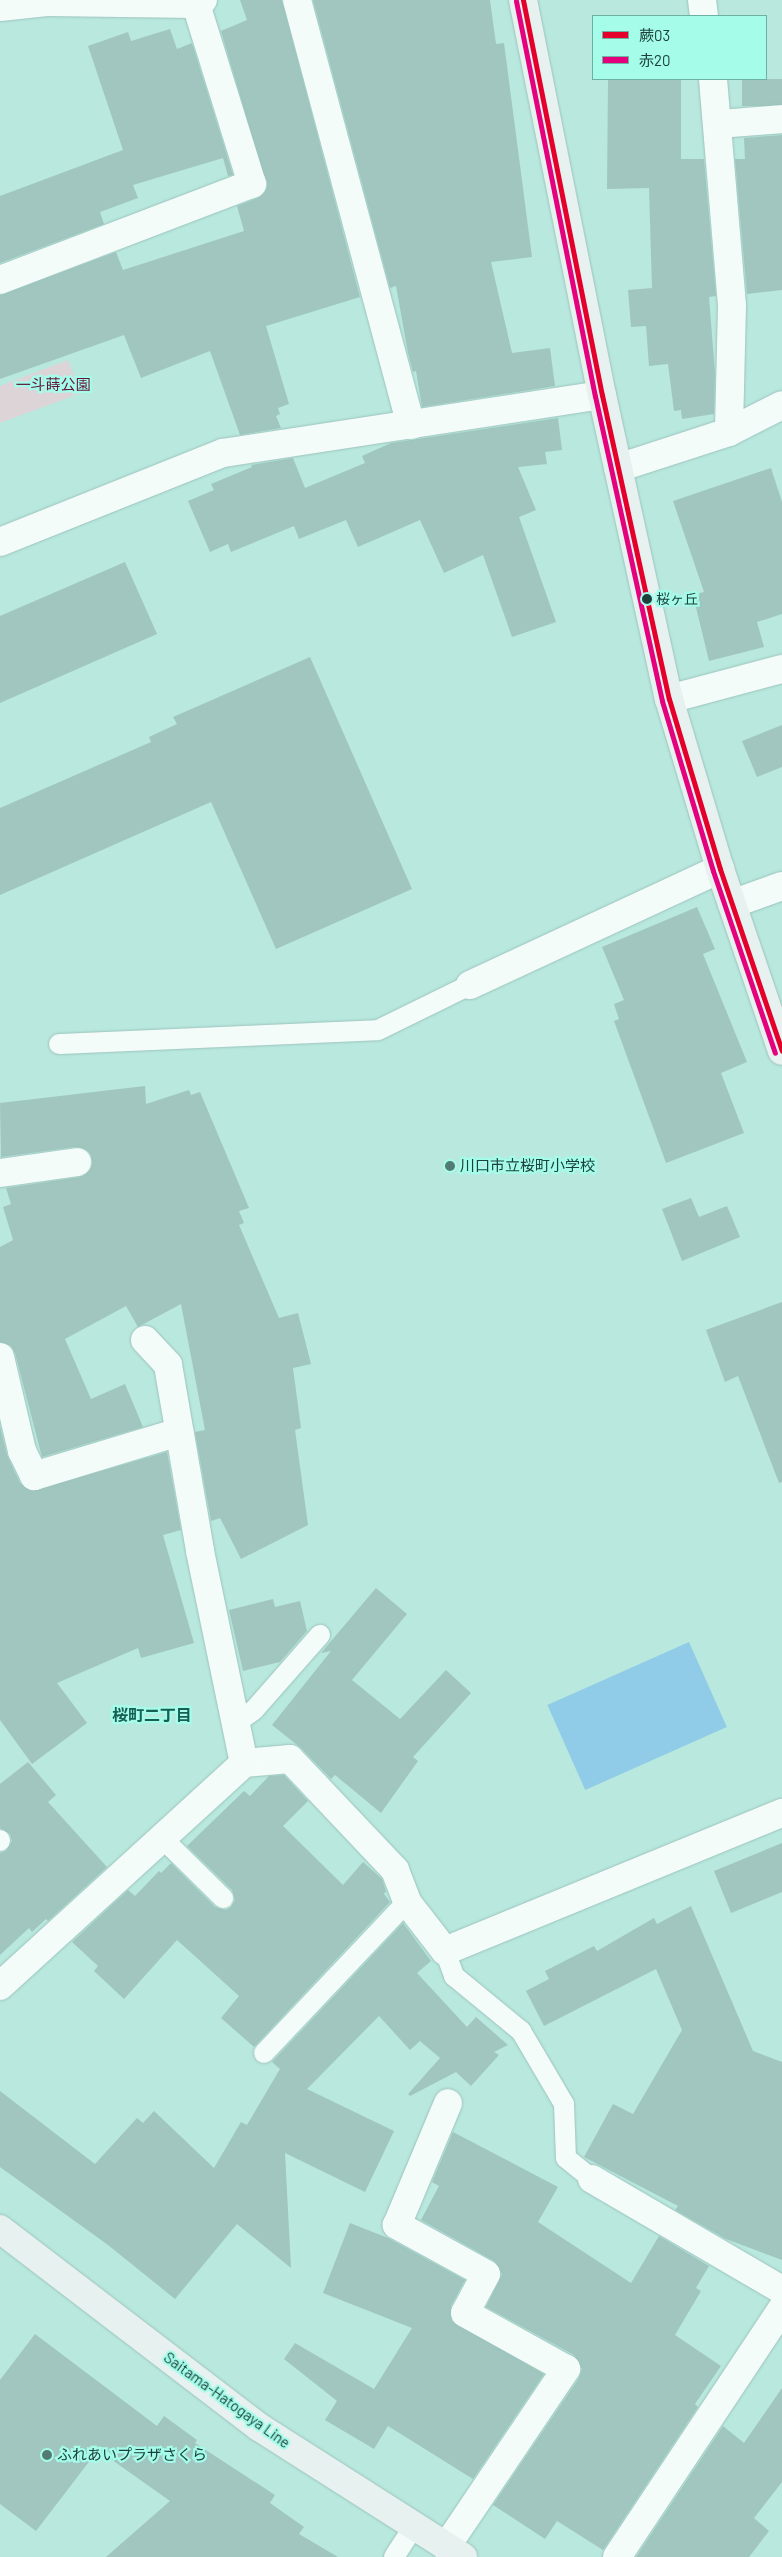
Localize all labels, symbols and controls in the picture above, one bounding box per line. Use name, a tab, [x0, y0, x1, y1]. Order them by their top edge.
legend	[592, 15, 767, 80]
text: 蕨03	[639, 26, 670, 44]
text: 赤20	[639, 51, 671, 69]
park label: 一斗蒔公園	[16, 376, 90, 394]
place label: 桜ヶ丘	[656, 591, 698, 607]
marker: 桜ヶ丘	[642, 594, 652, 604]
place label: 川口市立桜町小学校	[460, 1157, 595, 1175]
marker: 川口市立桜町小学校	[444, 1160, 456, 1172]
district label: 桜町二丁目	[112, 1705, 192, 1725]
street label: Saitama-Hatogaya Line	[160, 2348, 294, 2452]
place label: ふれあいプラザさくら	[57, 2446, 207, 2464]
marker: ふれあいプラザさくら	[41, 2449, 53, 2461]

